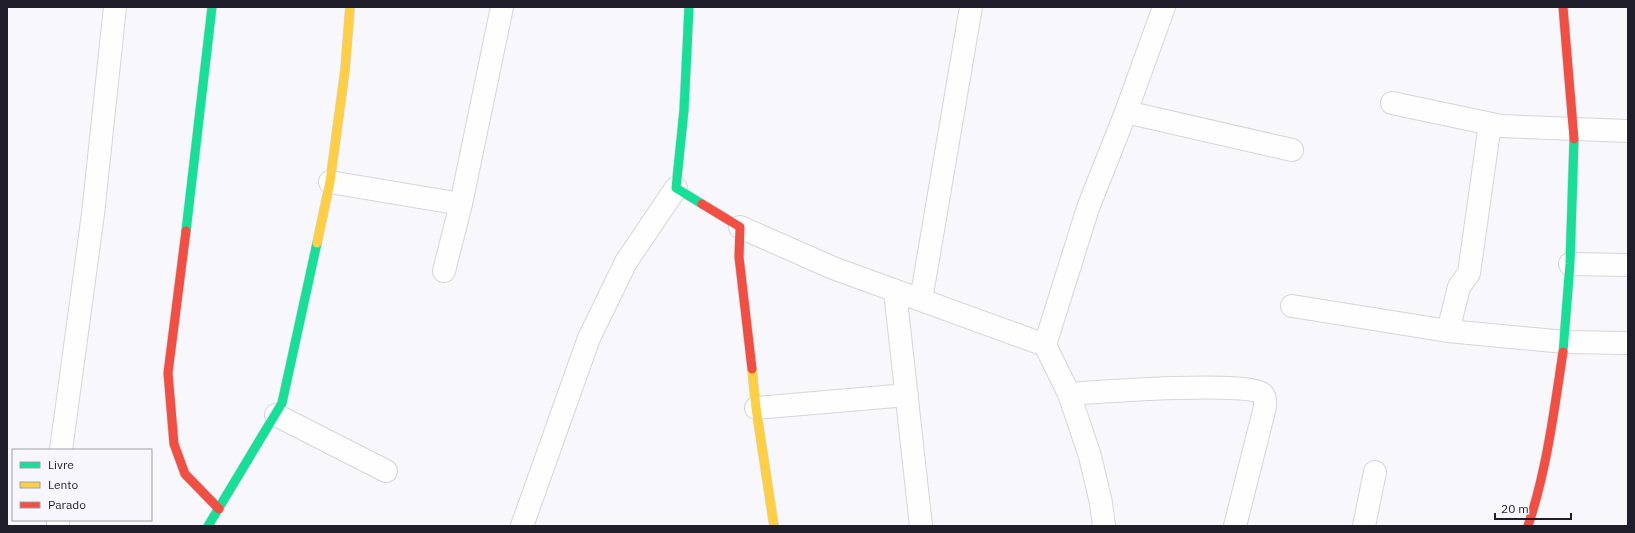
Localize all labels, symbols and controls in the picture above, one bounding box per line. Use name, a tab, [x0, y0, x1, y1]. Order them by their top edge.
legend	[12, 449, 152, 521]
text: Livre	[48, 457, 74, 472]
text: Lento	[48, 477, 78, 492]
scale bar	[1495, 495, 1571, 521]
text: Parado	[48, 497, 86, 512]
text: 20 m	[1501, 501, 1529, 516]

